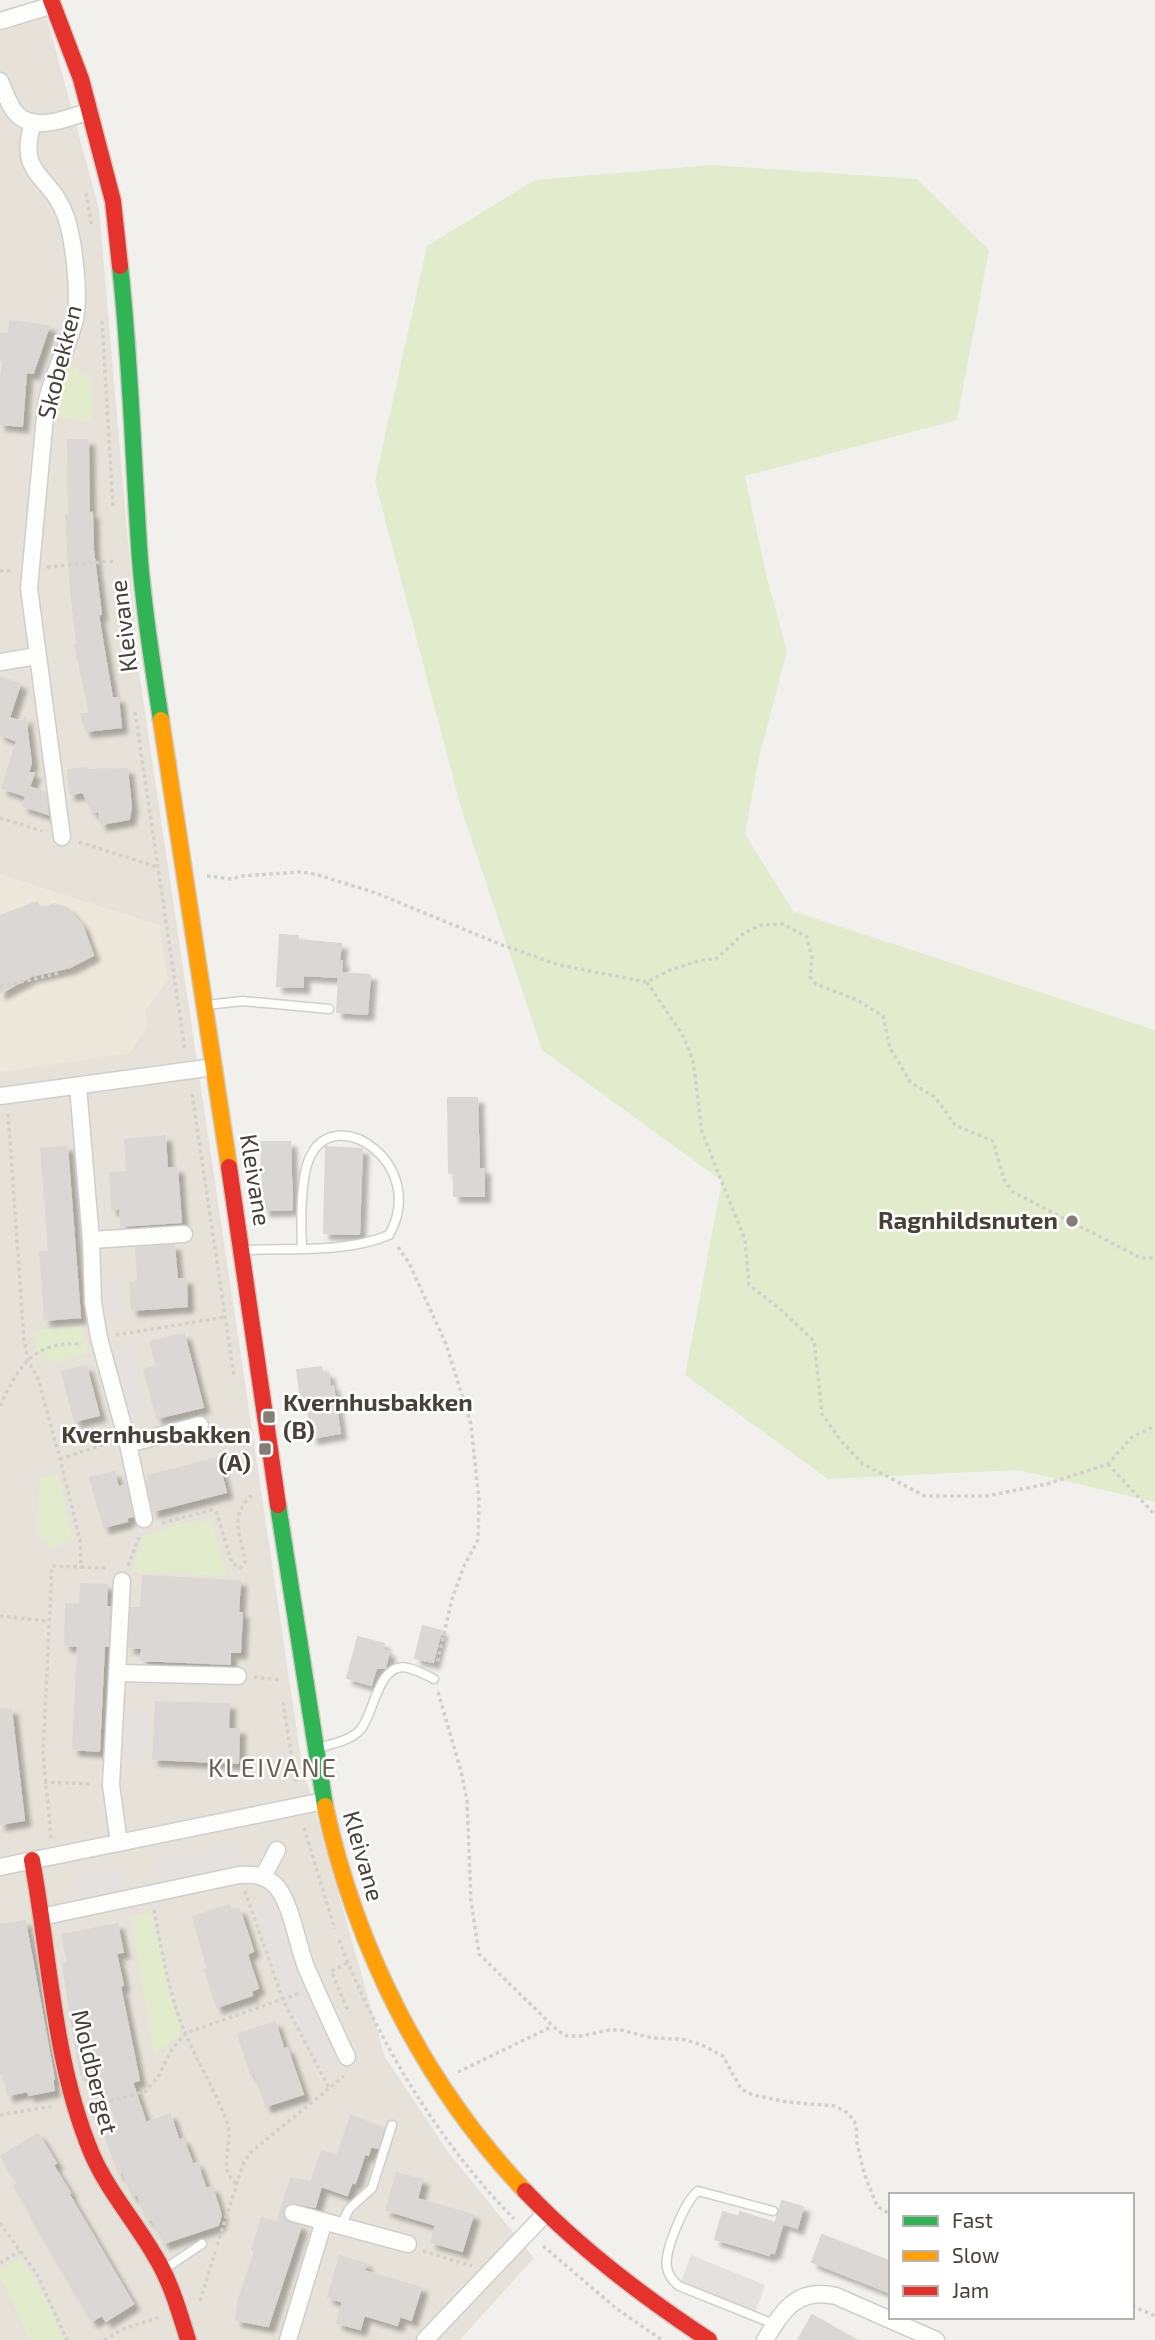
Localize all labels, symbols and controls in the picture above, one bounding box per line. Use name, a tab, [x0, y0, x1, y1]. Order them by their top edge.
street label: Skobekken	[30, 302, 87, 422]
street label: Kleivane	[102, 578, 143, 674]
street label: Kleivane	[235, 1132, 278, 1228]
place label: Ragnhildsnuten	[878, 1205, 1058, 1234]
marker: Ragnhildsnuten	[1064, 1213, 1080, 1229]
place label: Kvernhusbakken (B)	[283, 1387, 473, 1444]
marker: Kvernhusbakken (B)	[261, 1409, 277, 1425]
place label: Kvernhusbakken (A)	[61, 1419, 251, 1476]
marker: Kvernhusbakken (A)	[257, 1441, 273, 1457]
district label: KLEIVANE	[208, 1751, 338, 1782]
street label: Kleivane	[338, 1807, 391, 1904]
street label: Moldberget	[66, 2007, 125, 2137]
legend	[889, 2193, 1134, 2319]
text: Fast	[952, 2207, 993, 2232]
text: Slow	[952, 2242, 999, 2267]
text: Jam	[952, 2277, 989, 2302]

